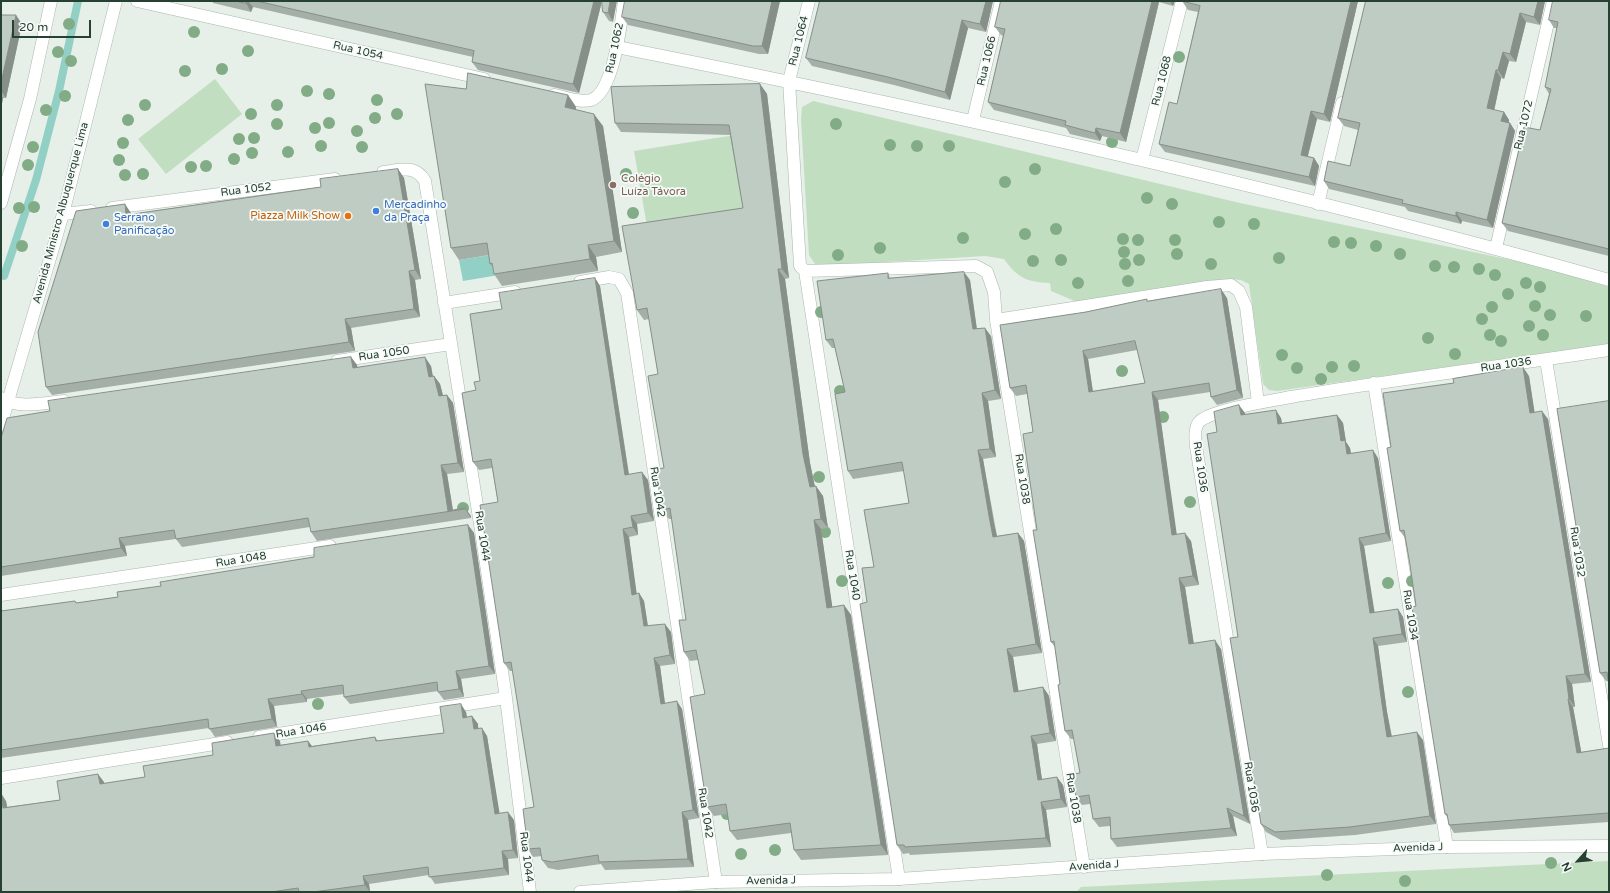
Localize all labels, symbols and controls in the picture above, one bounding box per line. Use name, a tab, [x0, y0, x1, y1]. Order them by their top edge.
scale bar	[14, 12, 93, 38]
street label: Rua 1064	[786, 15, 812, 67]
text: 20 m	[19, 20, 48, 34]
street label: Rua 1062	[603, 22, 627, 74]
street label: Rua 1066	[975, 35, 999, 87]
street label: Rua 1054	[332, 39, 384, 63]
street label: Rua 1068	[1149, 55, 1175, 107]
street label: Rua 1072	[1512, 99, 1536, 151]
street label: Avenida Ministro Albuquerque Lima	[30, 121, 92, 305]
place label: Colégio Luíza Távora	[621, 172, 686, 198]
street label: Rua 1052	[220, 180, 272, 200]
marker: Colégio Luíza Távora	[608, 180, 618, 190]
place label: Mercadinho da Praça	[384, 198, 447, 224]
marker: Mercadinho da Praça	[371, 206, 381, 216]
place label: Piazza Milk Show	[250, 209, 340, 223]
place label: Serrano Panificação	[114, 211, 175, 237]
marker: Piazza Milk Show	[343, 211, 353, 221]
marker: Serrano Panificação	[101, 219, 111, 229]
street label: Rua 1050	[358, 344, 410, 364]
street label: Rua 1036	[1480, 355, 1532, 375]
street label: Rua 1036	[1190, 441, 1210, 493]
street label: Rua 1038	[1011, 453, 1033, 505]
street label: Rua 1042	[646, 466, 668, 518]
street label: Rua 1044	[471, 510, 493, 562]
street label: Rua 1032	[1566, 526, 1588, 578]
street label: Rua 1048	[215, 549, 267, 571]
street label: Rua 1040	[841, 549, 863, 601]
street label: Rua 1034	[1399, 589, 1421, 641]
street label: Rua 1046	[275, 720, 327, 742]
street label: Rua 1036	[1240, 761, 1262, 813]
street label: Rua 1038	[1062, 772, 1084, 824]
street label: Rua 1042	[694, 787, 716, 839]
street label: Rua 1044	[516, 831, 536, 883]
street label: Avenida J	[1393, 841, 1443, 855]
north arrow	[1558, 841, 1598, 881]
street label: Avenida J	[1068, 858, 1120, 874]
text: N	[1559, 860, 1575, 874]
street label: Avenida J	[746, 874, 796, 888]

